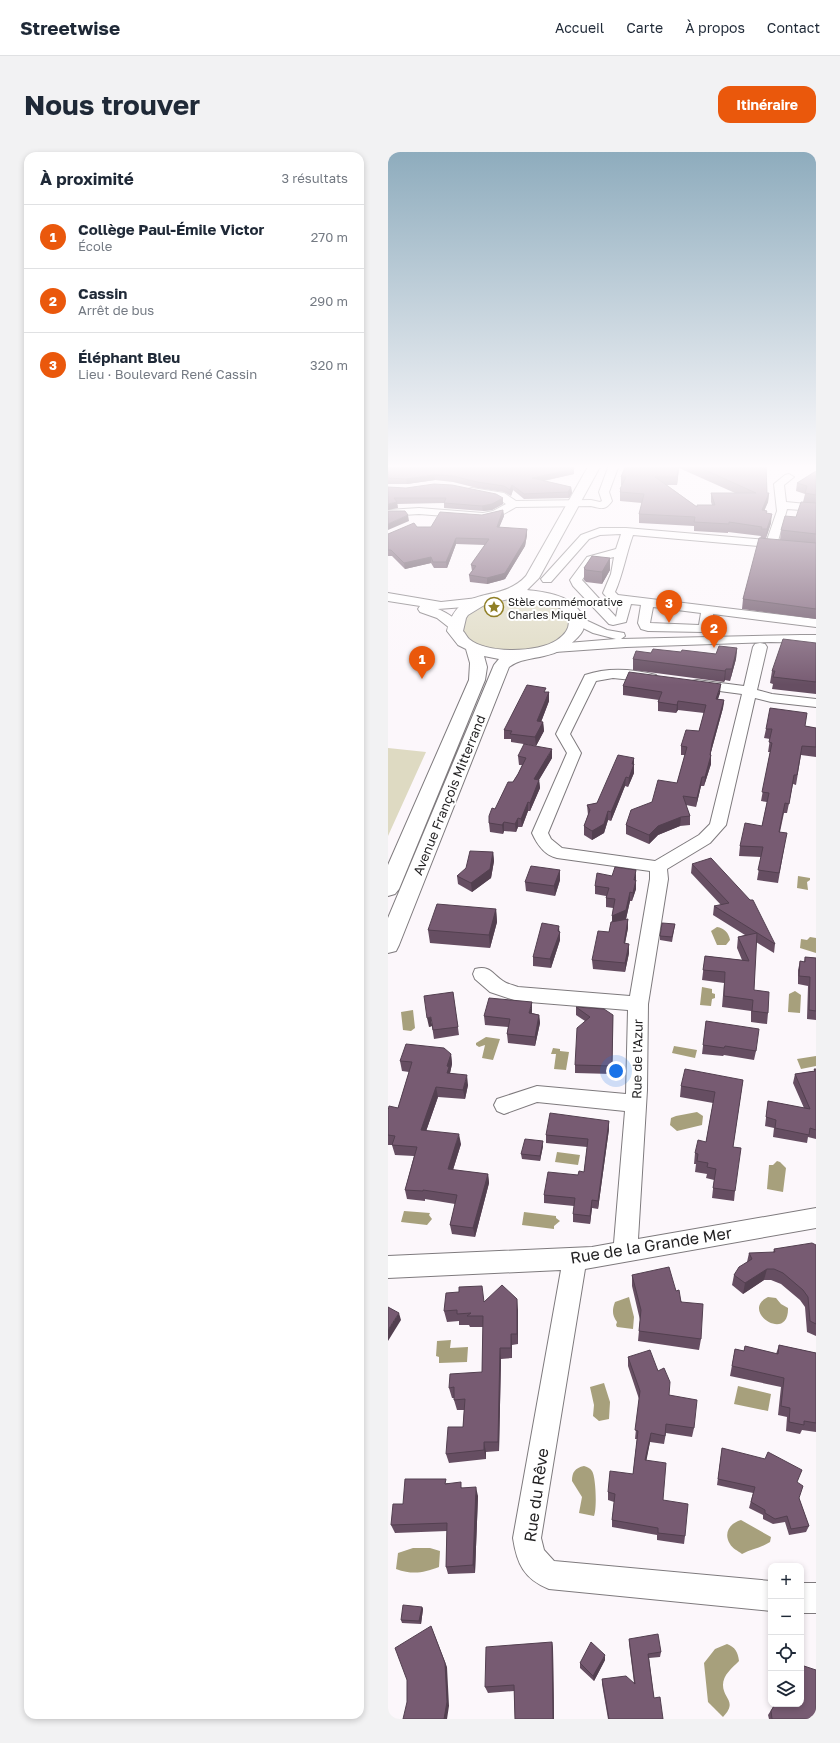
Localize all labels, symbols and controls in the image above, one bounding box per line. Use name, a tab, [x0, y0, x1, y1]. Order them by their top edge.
text: Streetwise	[20, 16, 120, 39]
text: Accueil	[555, 19, 604, 36]
text: Carte	[626, 19, 663, 36]
text: À propos	[685, 19, 745, 36]
text: Contact	[767, 19, 820, 36]
button: Itinéraire	[718, 86, 816, 123]
text: Nous trouver	[24, 88, 200, 121]
text: À proximité	[40, 168, 134, 189]
text: 3 résultats	[282, 170, 348, 186]
text: Collège Paul-Émile Victor	[78, 220, 264, 238]
text: 1	[50, 229, 56, 245]
text: 270 m	[311, 229, 348, 245]
text: École	[78, 238, 112, 254]
text: Cassin	[78, 284, 127, 302]
text: 2	[49, 293, 57, 309]
text: 290 m	[310, 293, 348, 309]
text: Arrêt de bus	[78, 302, 154, 318]
text: Éléphant Bleu	[78, 348, 180, 366]
text: 3	[49, 357, 57, 373]
text: 320 m	[310, 357, 348, 373]
text: Lieu · Boulevard René Cassin	[78, 366, 257, 382]
pin: 3	[656, 590, 682, 623]
place label: Stèle commémorative Charles Miquel	[508, 595, 623, 621]
place icon: Stèle commémorative Charles Miquel	[483, 596, 505, 618]
pin: 2	[701, 615, 727, 648]
pin: 1	[409, 646, 435, 679]
street label: Avenue François Mitterrand	[409, 713, 489, 877]
street label: Rue de l'Azur	[628, 1019, 646, 1099]
your location	[606, 1061, 626, 1081]
street label: Rue de la Grande Mer	[569, 1222, 733, 1268]
street label: Rue du Rêve	[520, 1447, 552, 1543]
map controls	[768, 1563, 804, 1707]
button: +	[768, 1563, 804, 1599]
button: −	[768, 1599, 804, 1635]
button: locate	[768, 1635, 804, 1671]
button: layers	[768, 1671, 804, 1707]

